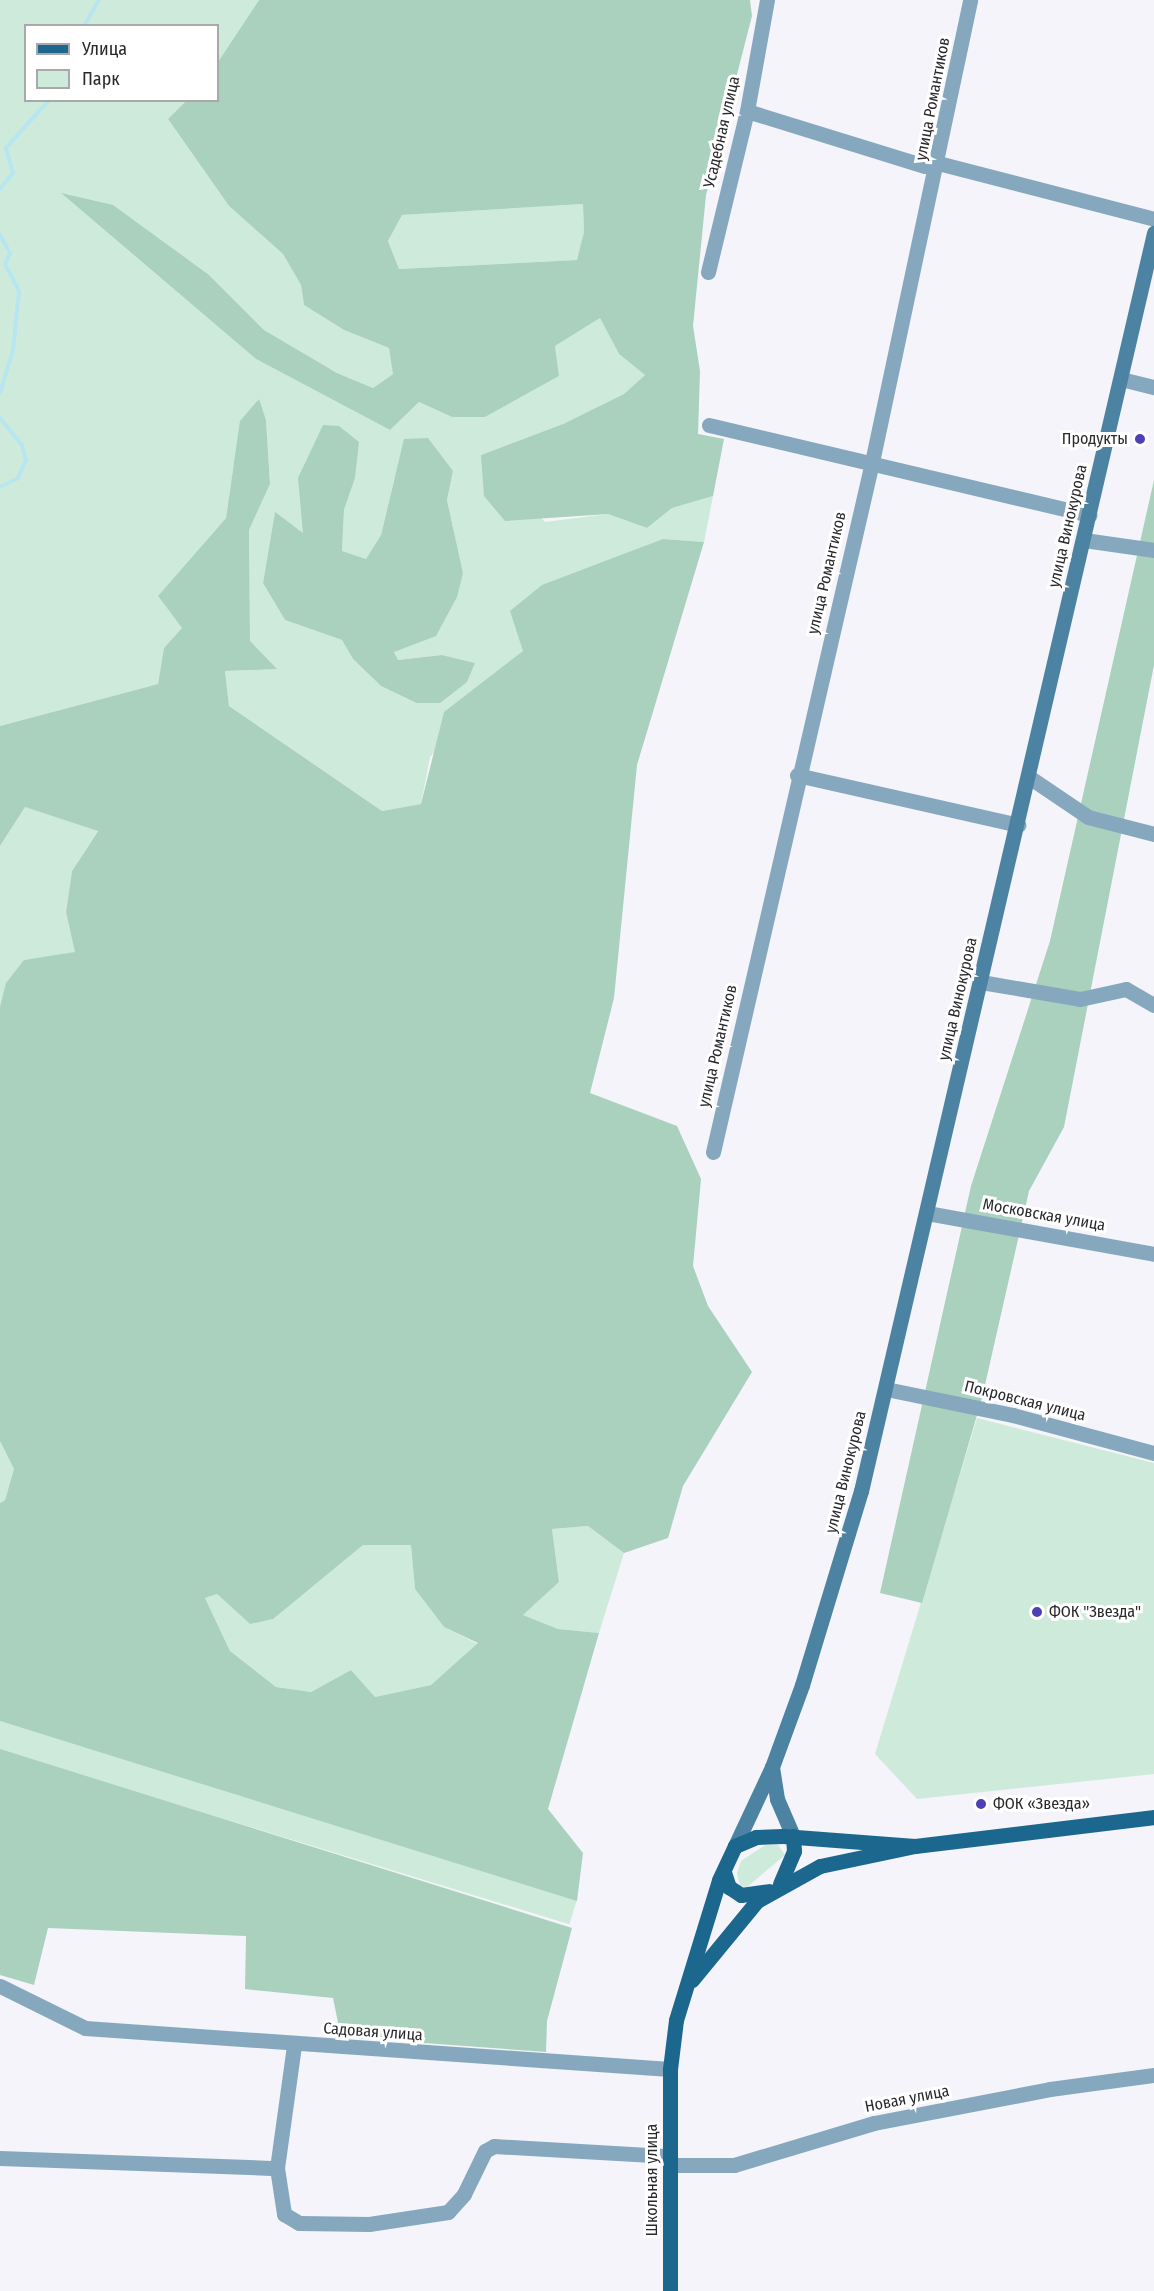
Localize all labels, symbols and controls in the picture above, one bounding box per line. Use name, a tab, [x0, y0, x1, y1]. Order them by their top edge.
legend	[24, 24, 219, 102]
street label: улица Романтиков	[912, 36, 954, 162]
text: Улица	[82, 38, 127, 60]
text: Парк	[82, 68, 120, 90]
street label: Усадебная улица	[700, 74, 744, 190]
place label: Продукты	[1062, 429, 1128, 449]
marker: Продукты	[1133, 432, 1147, 446]
street label: улица Винокурова	[1045, 463, 1091, 589]
street label: улица Романтиков	[804, 510, 850, 636]
street label: улица Винокурова	[935, 936, 981, 1062]
street label: улица Романтиков	[695, 983, 741, 1109]
street label: Московская улица	[981, 1195, 1107, 1235]
street label: Покровская улица	[962, 1377, 1088, 1425]
street label: улица Винокурова	[822, 1409, 870, 1535]
place label: ФОК "Звезда"	[1049, 1602, 1141, 1622]
marker: ФОК "Звезда"	[1030, 1605, 1044, 1619]
place label: ФОК «Звезда»	[993, 1794, 1090, 1814]
marker: ФОК «Звезда»	[974, 1797, 988, 1811]
street label: Садовая улица	[323, 2019, 423, 2045]
street label: Новая улица	[863, 2081, 951, 2117]
street label: Школьная улица	[642, 2124, 662, 2236]

